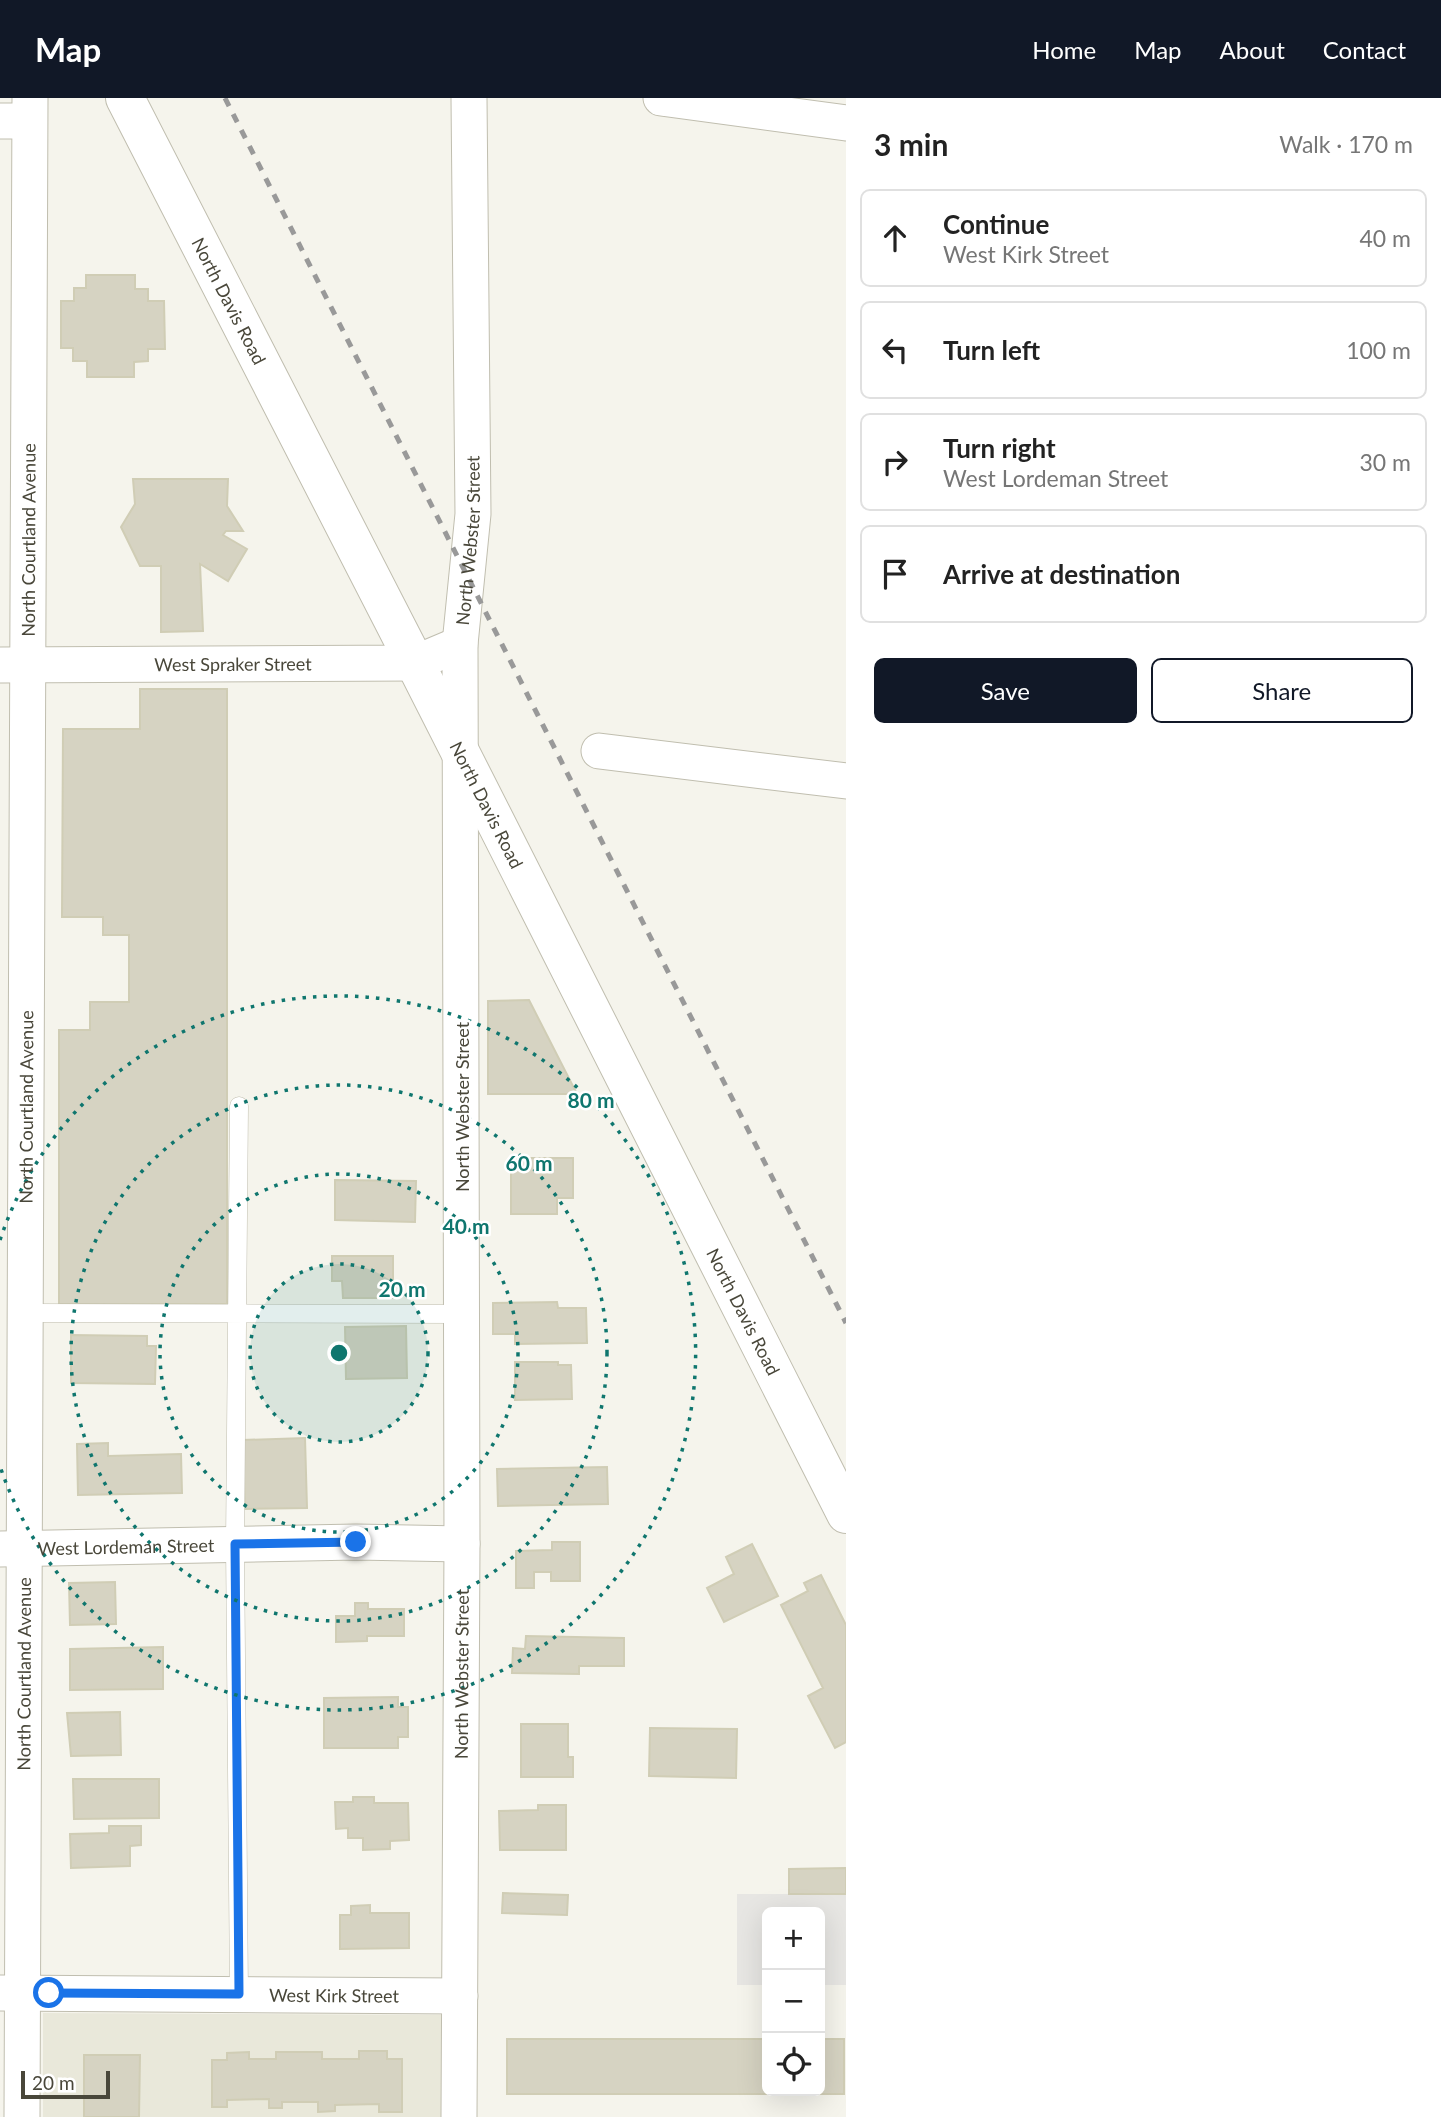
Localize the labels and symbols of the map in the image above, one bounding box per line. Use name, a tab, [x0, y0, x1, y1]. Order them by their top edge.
street label: North Davis Road	[187, 234, 271, 368]
street label: North Courtland Avenue	[17, 443, 40, 637]
street label: North Webster Street	[451, 455, 484, 626]
street label: West Spraker Street	[154, 652, 312, 675]
street label: North Davis Road	[445, 738, 528, 872]
street label: North Courtland Avenue	[15, 1010, 37, 1204]
street label: North Webster Street	[451, 1021, 473, 1192]
text: 80 m	[567, 1087, 615, 1112]
text: 60 m	[505, 1150, 553, 1175]
text: 40 m	[442, 1213, 490, 1238]
street label: North Davis Road	[702, 1244, 785, 1379]
text: 20 m	[378, 1276, 426, 1301]
centre of rings	[327, 1341, 351, 1365]
route end	[340, 1526, 371, 1557]
street label: West Lordeman Street	[38, 1534, 215, 1559]
street label: North Courtland Avenue	[12, 1577, 35, 1771]
street label: North Webster Street	[450, 1588, 473, 1759]
route start	[33, 1977, 64, 2008]
street label: West Kirk Street	[269, 1984, 400, 2007]
scale bar	[21, 2068, 110, 2100]

